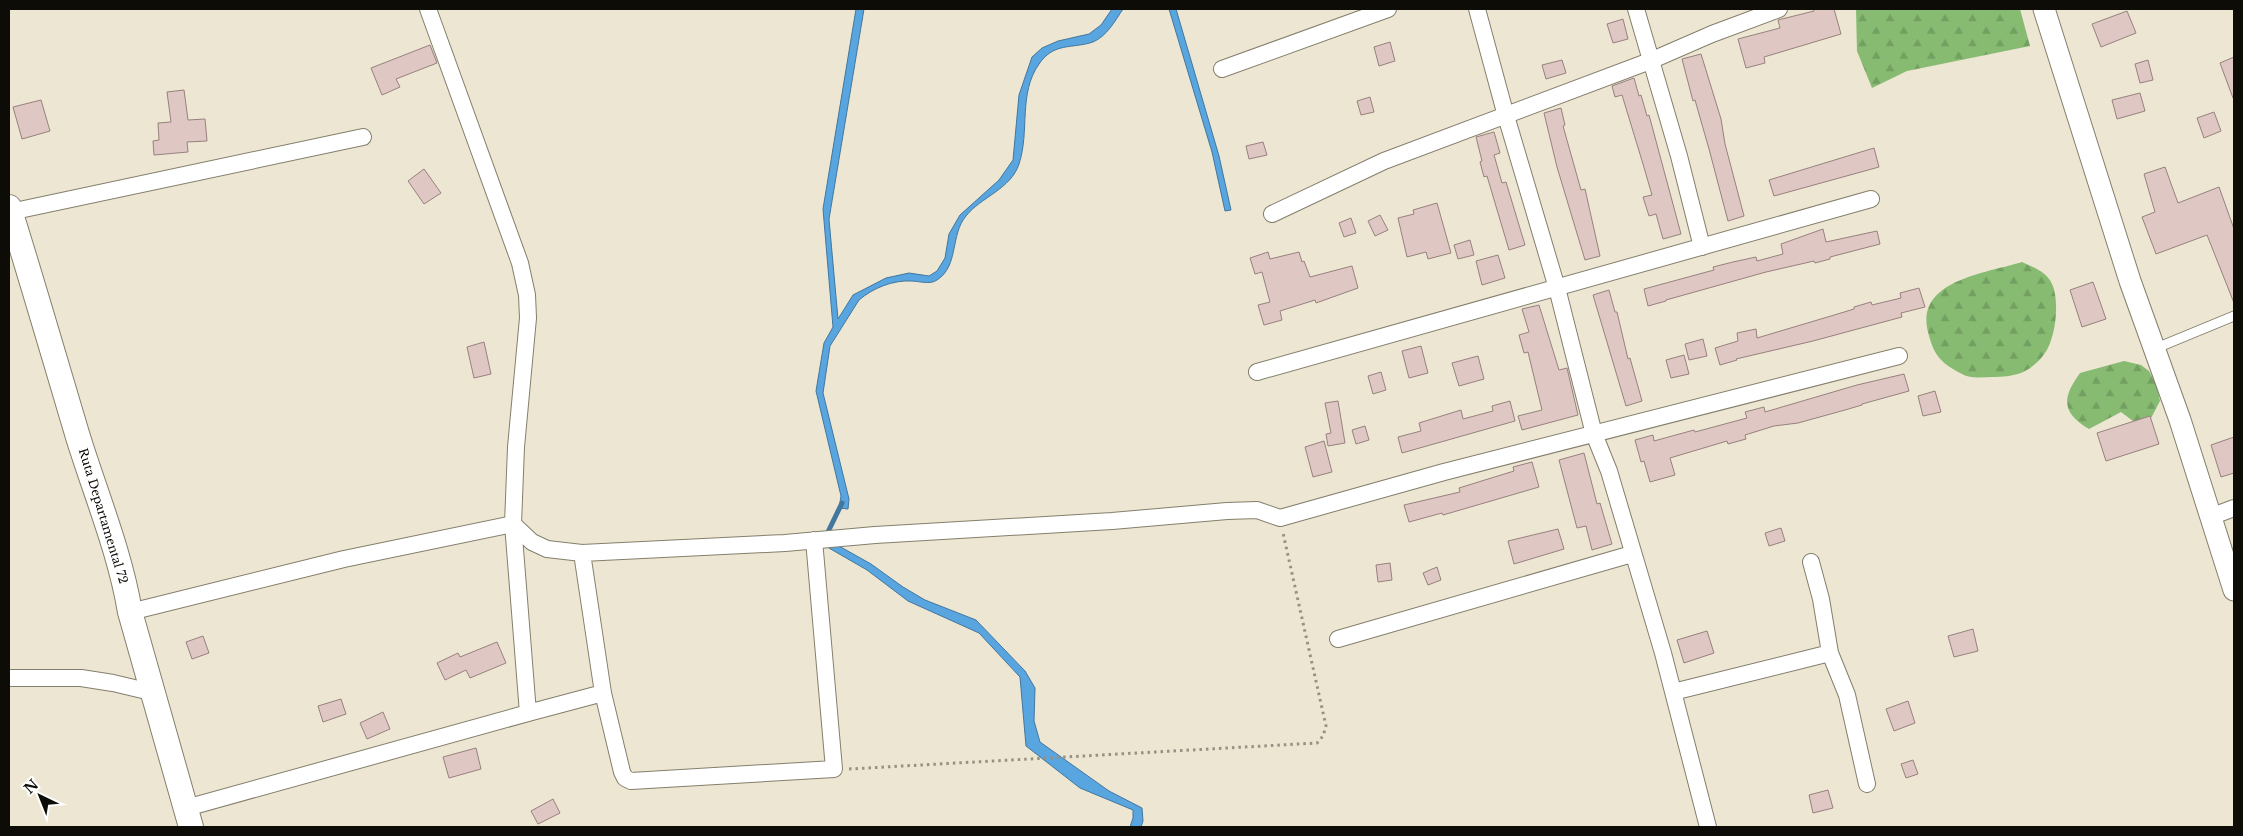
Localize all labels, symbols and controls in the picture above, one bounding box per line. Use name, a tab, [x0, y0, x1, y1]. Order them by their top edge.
street label: Ruta Departamental 72	[76, 446, 131, 586]
north arrow	[15, 771, 65, 821]
text: N	[20, 775, 42, 798]

